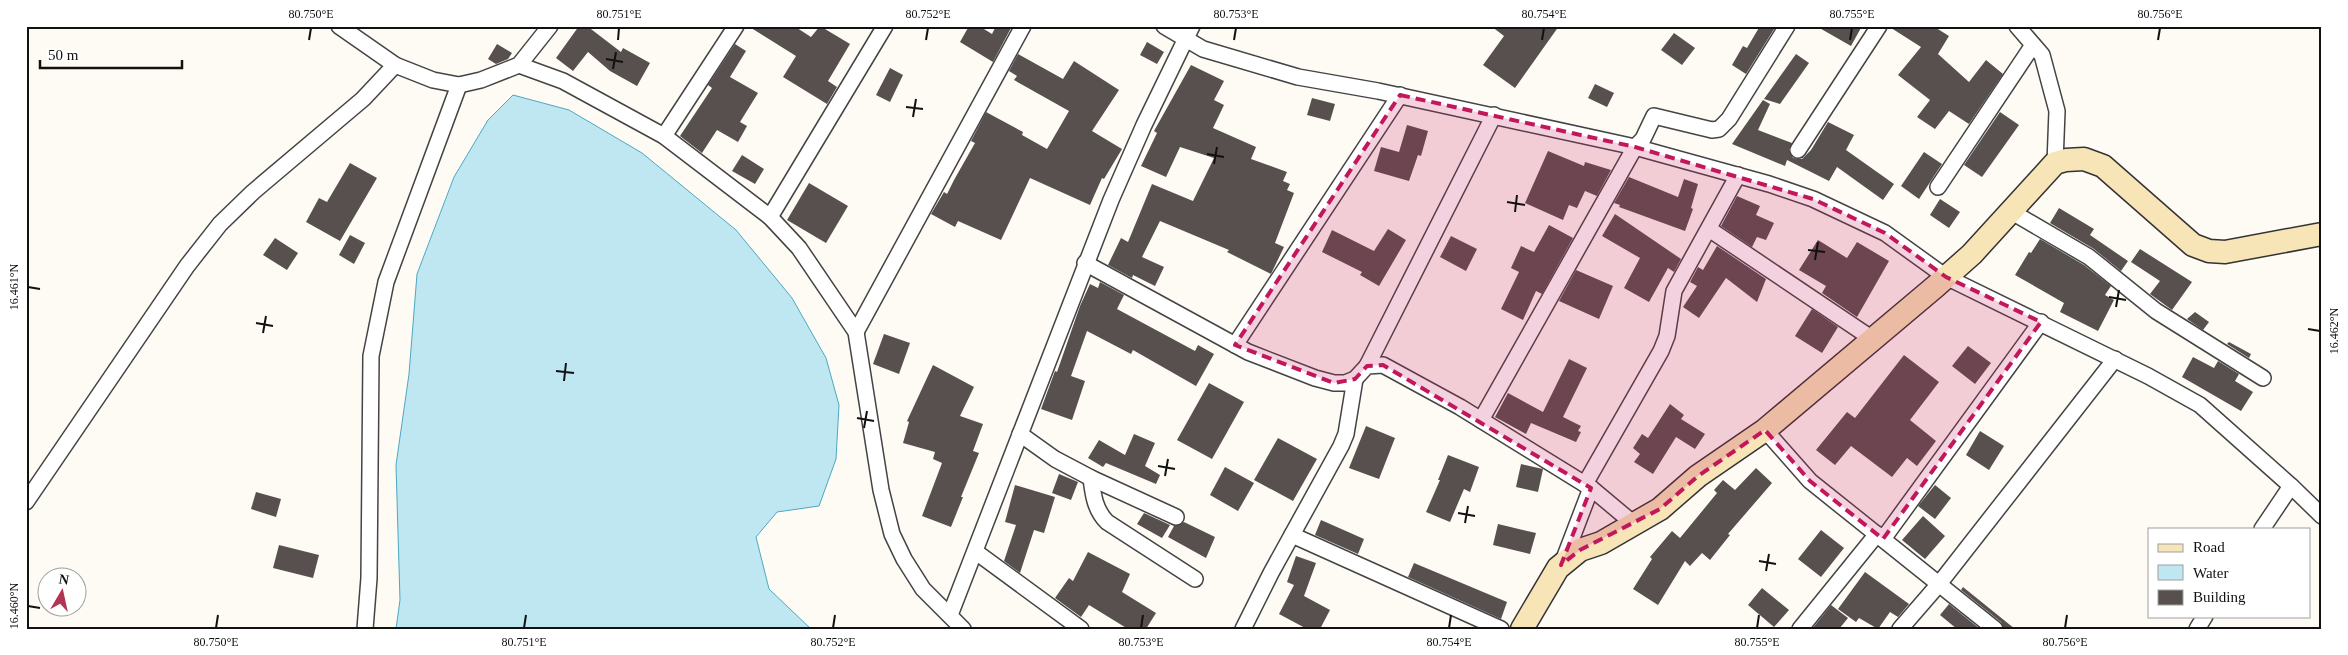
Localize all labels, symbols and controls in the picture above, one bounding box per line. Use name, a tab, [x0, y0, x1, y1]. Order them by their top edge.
text: 80.750°E	[288, 7, 334, 21]
text: 80.751°E	[596, 7, 642, 21]
text: 80.752°E	[905, 7, 951, 21]
text: 80.753°E	[1213, 7, 1259, 21]
text: 80.754°E	[1521, 7, 1567, 21]
text: 80.755°E	[1829, 7, 1875, 21]
text: 80.756°E	[2137, 7, 2183, 21]
scale bar	[40, 38, 182, 70]
text: 50 m	[48, 47, 79, 63]
text: 16.461°N	[7, 263, 21, 310]
text: 16.462°N	[2327, 307, 2341, 354]
legend	[2148, 528, 2310, 618]
text: Road	[2193, 539, 2225, 555]
text: Water	[2193, 565, 2228, 581]
north arrow	[38, 568, 88, 618]
text: N	[58, 571, 70, 588]
text: 16.460°N	[7, 582, 21, 629]
text: Building	[2193, 589, 2246, 605]
text: 80.750°E	[193, 635, 239, 649]
text: 80.751°E	[501, 635, 547, 649]
text: 80.752°E	[810, 635, 856, 649]
text: 80.753°E	[1118, 635, 1164, 649]
text: 80.754°E	[1426, 635, 1472, 649]
text: 80.755°E	[1734, 635, 1780, 649]
text: 80.756°E	[2042, 635, 2088, 649]

